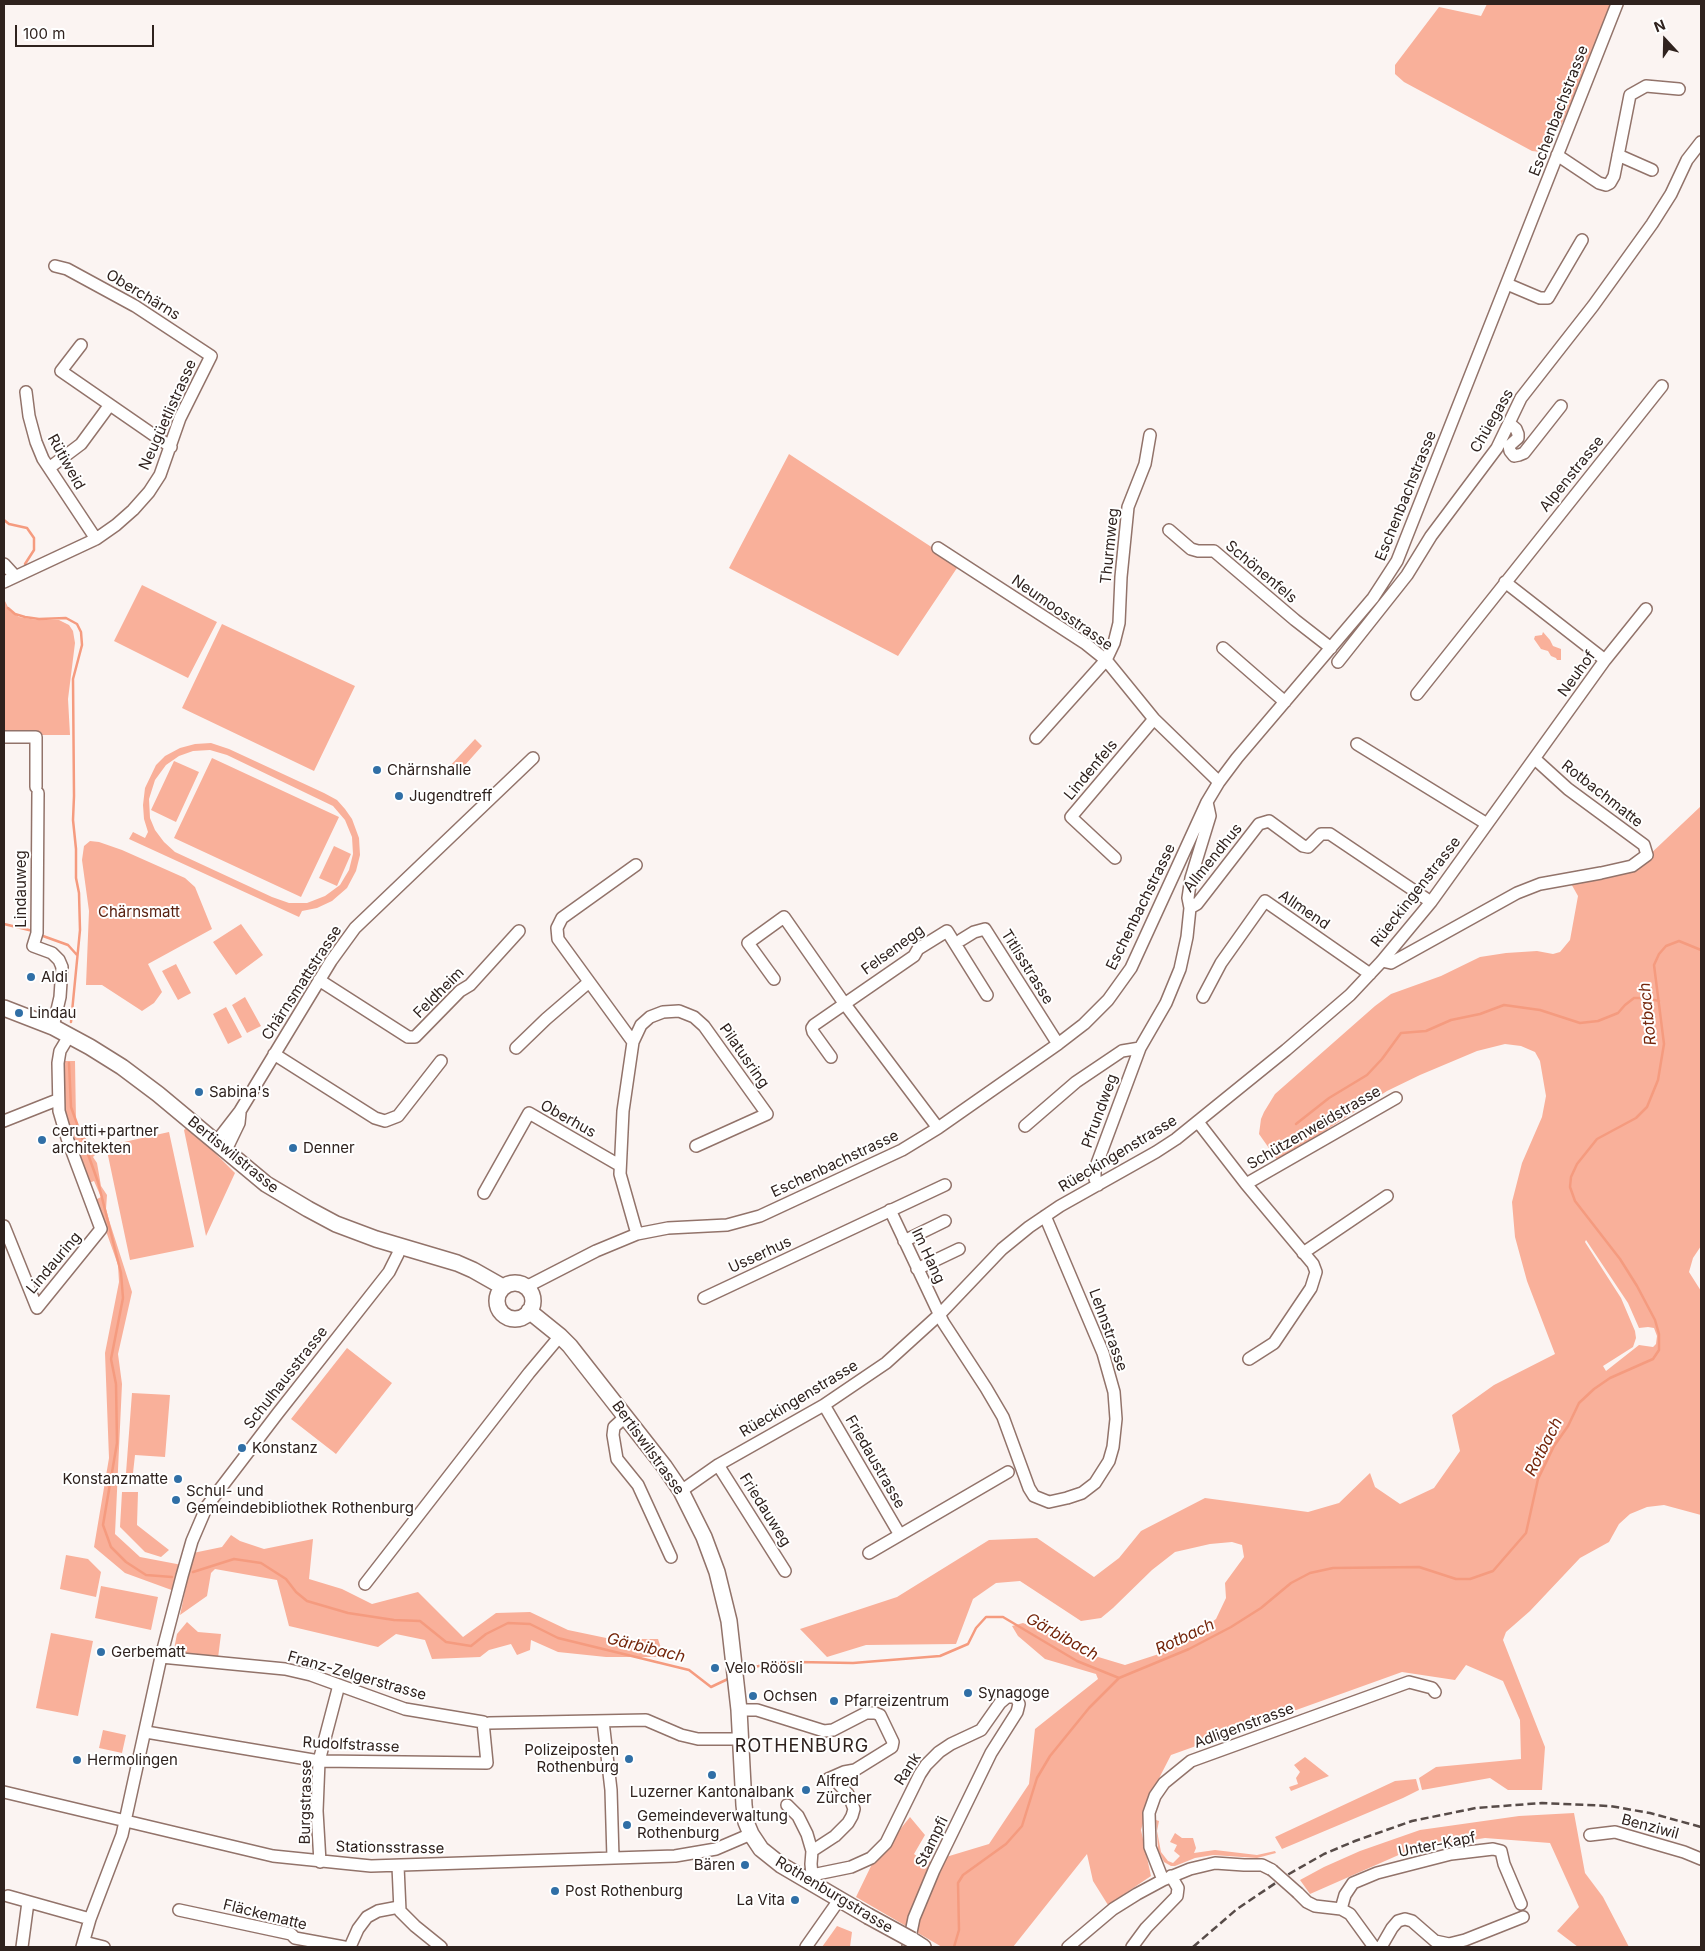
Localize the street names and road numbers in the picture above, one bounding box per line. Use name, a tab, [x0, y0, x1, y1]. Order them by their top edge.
street label: Eschenbachstrasse	[1526, 43, 1592, 179]
street label: Oberchärns	[103, 266, 183, 324]
street label: Neugüetlistrasse	[136, 357, 200, 473]
street label: Chüegass	[1466, 386, 1518, 456]
street label: Eschenbachstrasse	[1372, 428, 1440, 564]
street label: Rütiweid	[43, 431, 89, 493]
street label: Alpenstrasse	[1536, 432, 1608, 516]
street label: Thurmweg	[1097, 507, 1123, 585]
street label: Schönenfels	[1222, 537, 1300, 607]
street label: Neumoosstrasse	[1008, 571, 1116, 655]
street label: Neuhof	[1554, 648, 1600, 700]
street label: Lindenfels	[1061, 736, 1121, 804]
street label: Rotbachmatte	[1558, 757, 1646, 831]
street label: Allmendhus	[1180, 820, 1246, 896]
street label: Rüeckingenstrasse	[1367, 833, 1465, 951]
street label: Eschenbachstrasse	[1103, 841, 1179, 973]
street label: Lindauweg	[12, 850, 30, 928]
street label: Allmend	[1275, 886, 1333, 934]
street label: Felsenegg	[858, 921, 928, 979]
street label: Chärnsmattstrasse	[258, 922, 346, 1044]
street label: Titlisstrasse	[997, 926, 1057, 1008]
street label: Feldheim	[410, 964, 468, 1022]
street label: Pilatusring	[715, 1020, 773, 1092]
street label: Pfrundweg	[1078, 1071, 1122, 1151]
street label: Schützenweidstrasse	[1244, 1082, 1384, 1174]
street label: Oberhus	[537, 1096, 599, 1142]
street label: Rüeckingenstrasse	[1056, 1112, 1180, 1196]
street label: Bertiswilstrasse	[184, 1113, 282, 1197]
street label: Eschenbachstrasse	[768, 1127, 902, 1201]
street label: Im Hang	[907, 1225, 949, 1287]
street label: Lindauring	[23, 1228, 85, 1298]
street label: Usserhus	[726, 1233, 794, 1277]
street label: Lehnstrasse	[1085, 1286, 1131, 1374]
street label: Schulhausstrasse	[240, 1323, 332, 1433]
street label: Rüeckingenstrasse	[737, 1357, 861, 1441]
street label: Bertiswilstrasse	[608, 1397, 688, 1499]
street label: Friedaustrasse	[841, 1412, 909, 1512]
street label: Friedauweg	[735, 1470, 795, 1550]
street label: Franz-Zelgerstrasse	[286, 1648, 428, 1704]
street label: Adligenstrasse	[1192, 1700, 1296, 1752]
street label: Rudolfstrasse	[302, 1733, 400, 1757]
street label: Rank	[891, 1749, 925, 1789]
street label: Burgstrasse	[296, 1759, 316, 1845]
street label: Benziwil	[1619, 1811, 1681, 1843]
street label: Stampfi	[912, 1814, 952, 1870]
street label: Unter-Kapf	[1397, 1829, 1477, 1861]
street label: Stationsstrasse	[335, 1838, 445, 1858]
street label: Rothenburgstrasse	[772, 1853, 896, 1937]
street label: Fläckematte	[221, 1896, 309, 1934]

